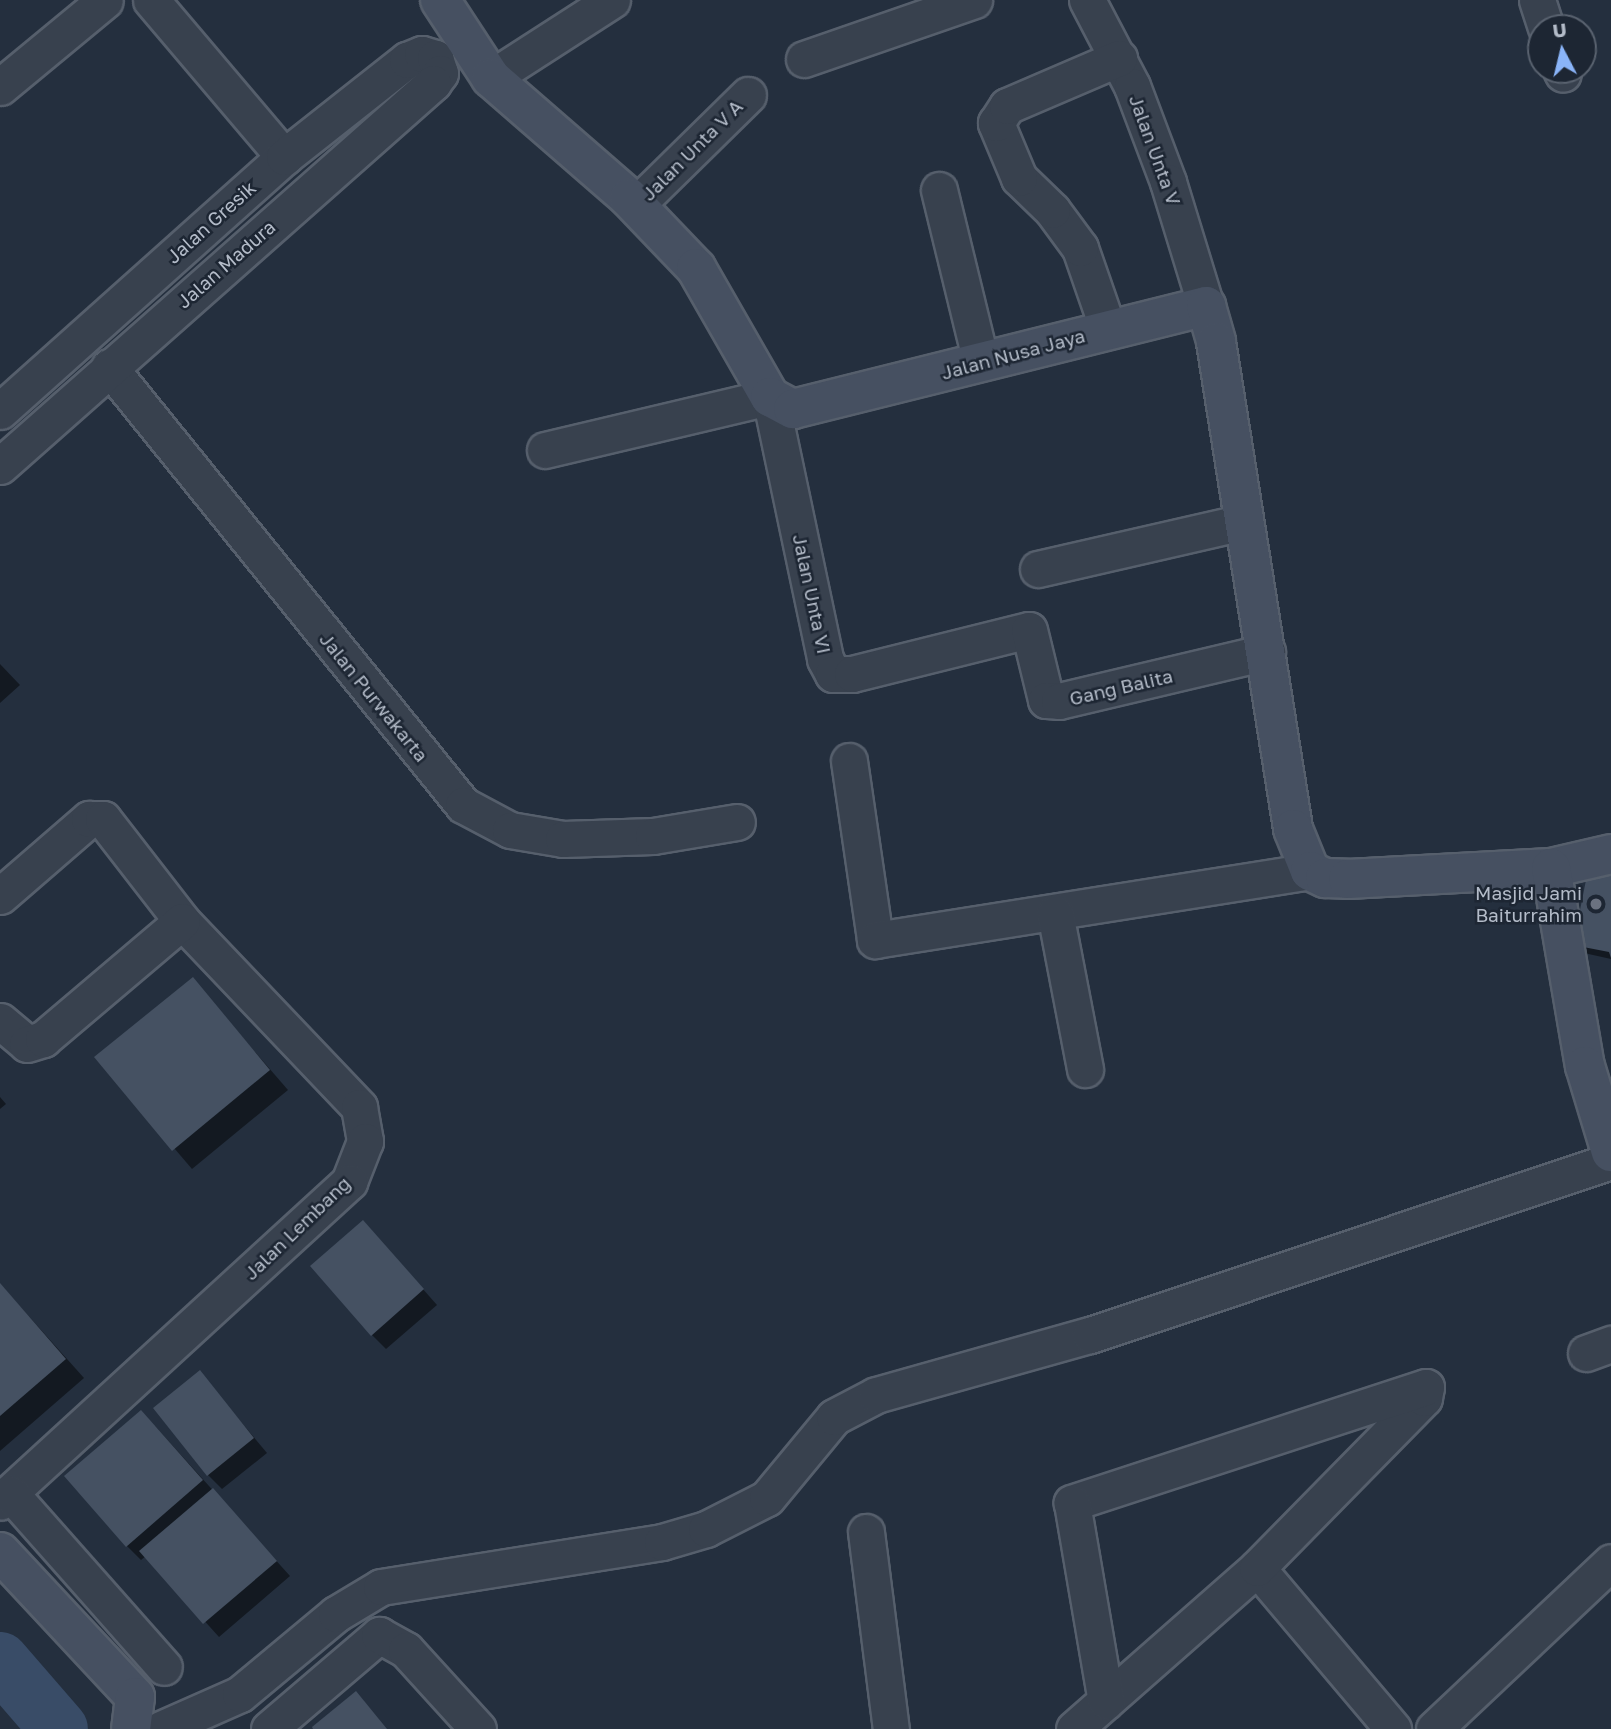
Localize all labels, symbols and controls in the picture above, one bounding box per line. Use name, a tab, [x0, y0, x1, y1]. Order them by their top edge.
north arrow	[1527, 14, 1597, 84]
text: U	[1551, 17, 1568, 42]
street label: Jalan Unta V	[1124, 92, 1186, 208]
street label: Jalan Unta V A	[637, 95, 747, 205]
street label: Jalan Gresik	[162, 176, 260, 268]
street label: Jalan Madura	[172, 215, 280, 313]
street label: Jalan Nusa Jaya	[939, 324, 1087, 384]
street label: Jalan Unta VI	[788, 532, 836, 656]
street label: Jalan Purwakarta	[315, 628, 433, 766]
street label: Gang Balita	[1067, 664, 1175, 710]
place label: Masjid Jami Baiturrahim	[1475, 882, 1582, 926]
marker: Masjid Jami Baiturrahim	[1588, 896, 1604, 912]
street label: Jalan Lembang	[239, 1172, 355, 1284]

